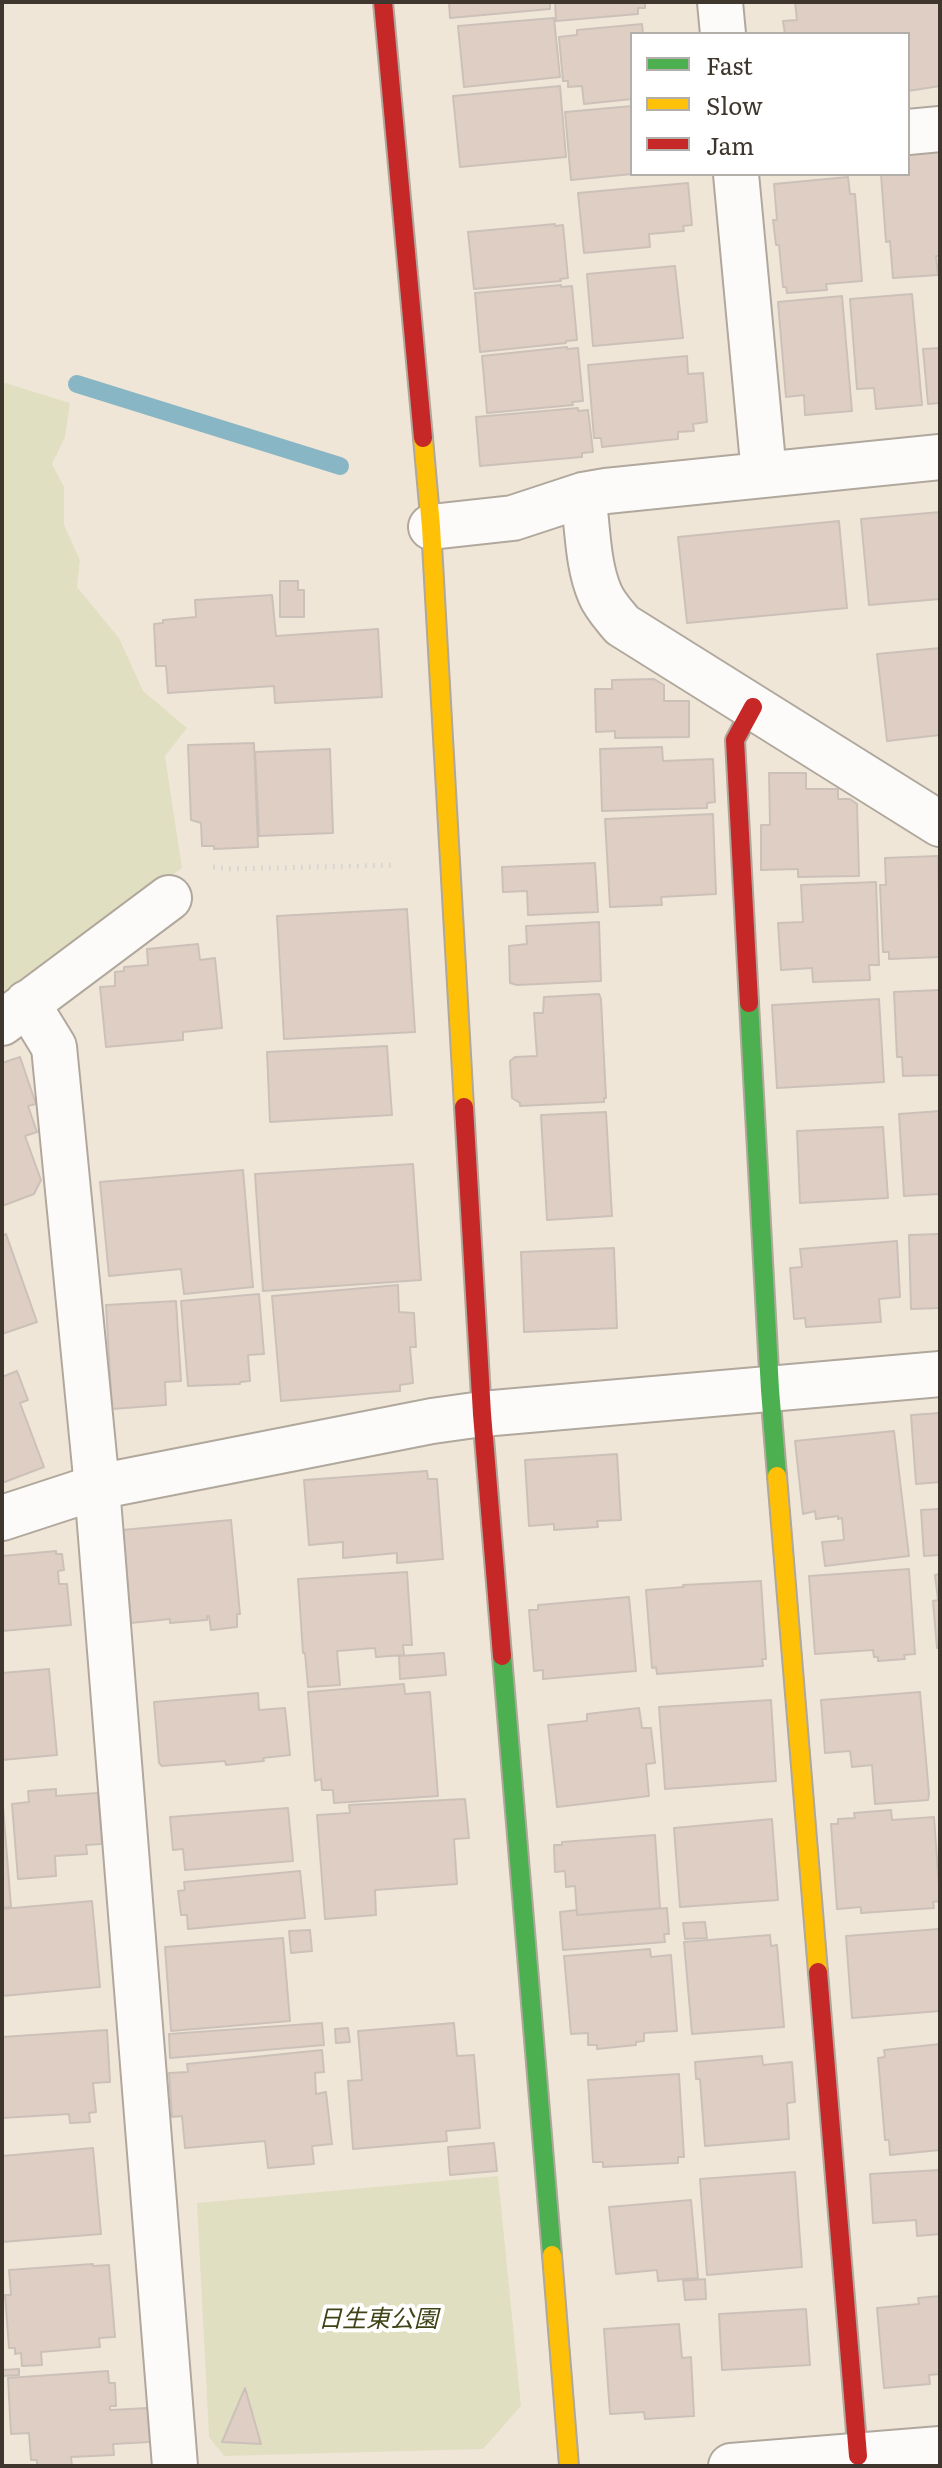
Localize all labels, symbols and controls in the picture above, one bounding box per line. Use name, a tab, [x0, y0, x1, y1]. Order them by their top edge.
legend	[630, 32, 910, 176]
text: Fast	[706, 47, 753, 82]
text: Slow	[706, 87, 763, 122]
text: Jam	[706, 127, 754, 162]
park label: 日生東公園	[318, 2306, 438, 2334]

